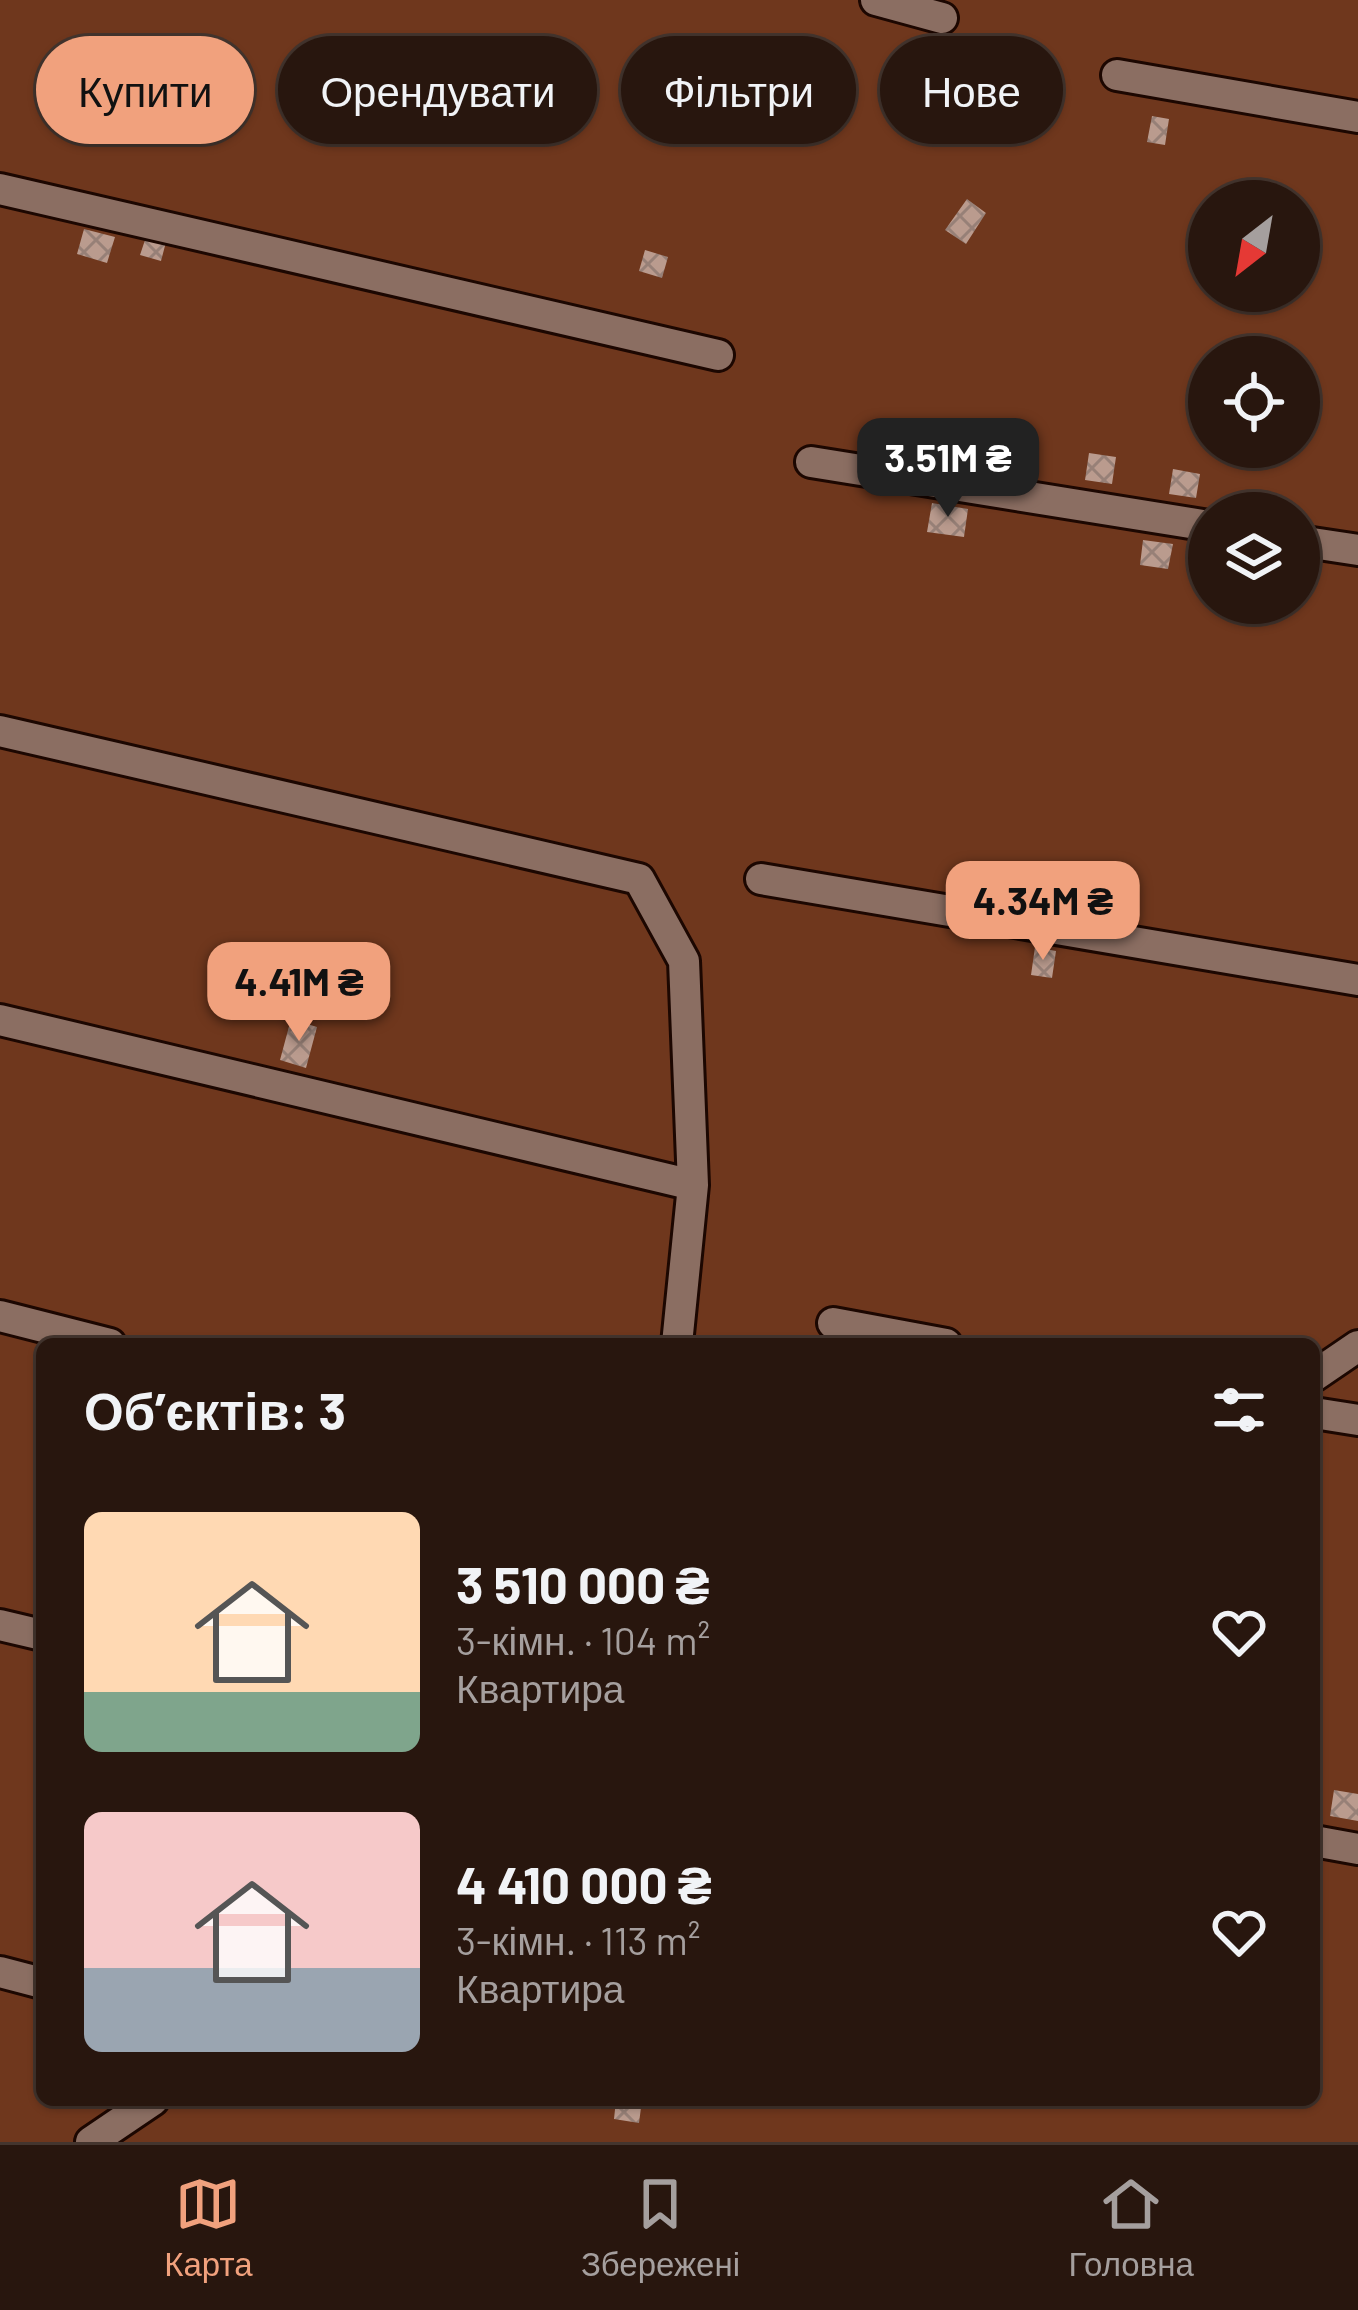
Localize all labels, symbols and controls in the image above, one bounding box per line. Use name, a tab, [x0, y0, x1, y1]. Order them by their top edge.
chip: Купити	[36, 36, 254, 144]
chip: Орендувати	[278, 36, 597, 144]
chip: Фільтри	[621, 36, 856, 144]
chip: Нове	[880, 36, 1063, 144]
north arrow	[1188, 180, 1320, 312]
map controls	[1188, 180, 1320, 624]
button: locate	[1188, 336, 1320, 468]
pin: 3.51M ₴	[837, 418, 1059, 520]
text: 3.51M ₴	[884, 433, 1012, 480]
button: layers	[1188, 492, 1320, 624]
pin: 4.34M ₴	[932, 861, 1154, 963]
text: 4.34M ₴	[973, 876, 1113, 923]
pin: 4.41M ₴	[188, 942, 410, 1044]
text: 4.41M ₴	[234, 957, 364, 1004]
icon: filters	[1206, 1377, 1272, 1443]
text: Об’єктів: 3	[84, 1379, 346, 1440]
text: 3 510 000 ₴	[456, 1553, 709, 1614]
icon: home	[180, 1560, 324, 1704]
icon: heart	[1206, 1599, 1272, 1665]
text: 3-кімн. · 104 m²	[456, 1616, 710, 1663]
text: Квартира	[456, 1664, 625, 1711]
text: 4 410 000 ₴	[456, 1853, 712, 1914]
icon: home	[180, 1860, 324, 2004]
icon: heart	[1206, 1899, 1272, 1965]
text: 3-кімн. · 113 m²	[456, 1916, 700, 1963]
text: Квартира	[456, 1964, 625, 2011]
tab: Карта	[164, 2171, 253, 2284]
tab: Збережені	[581, 2171, 740, 2284]
tab: Головна	[1068, 2171, 1194, 2284]

